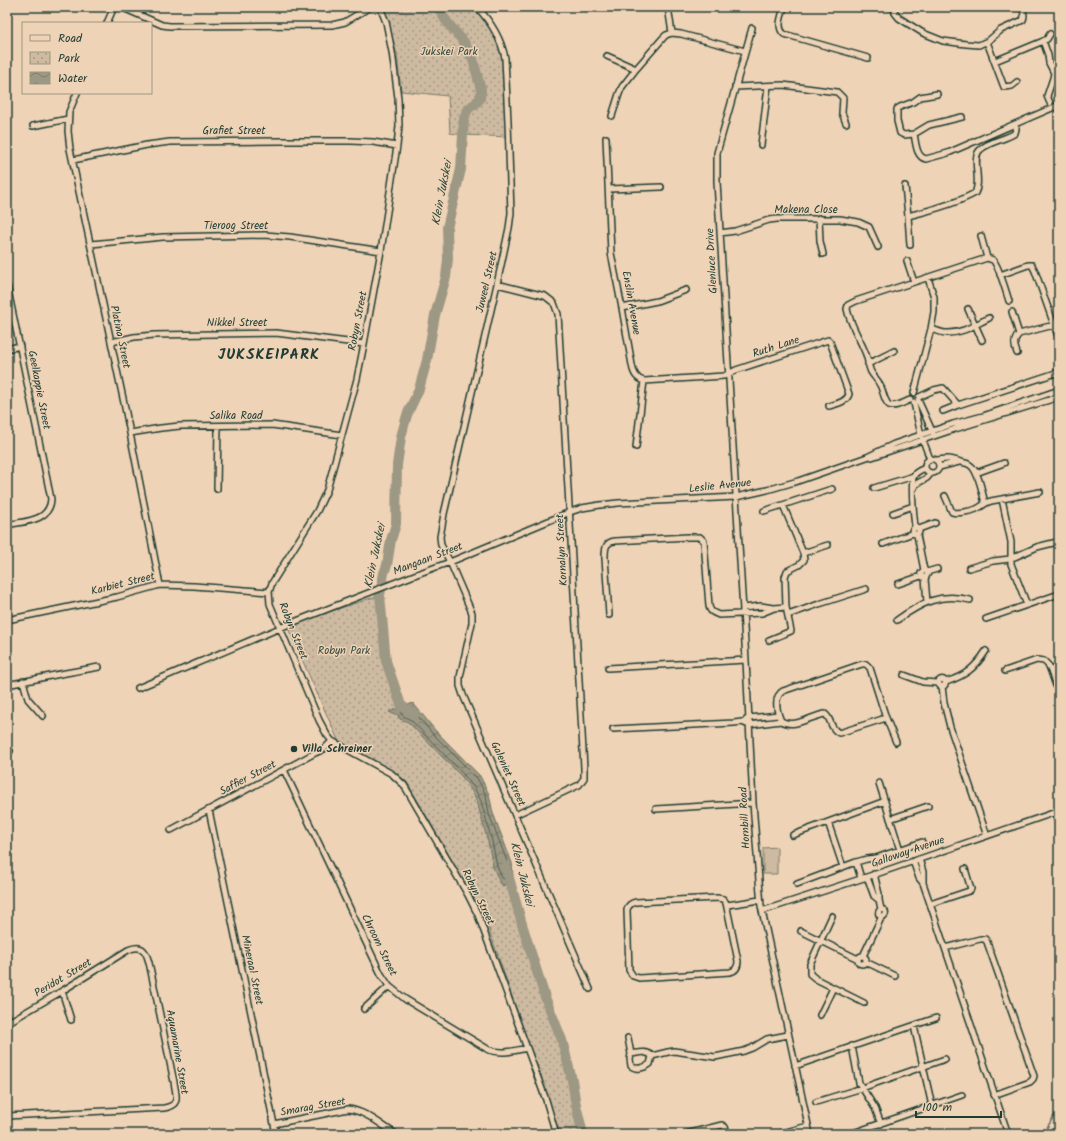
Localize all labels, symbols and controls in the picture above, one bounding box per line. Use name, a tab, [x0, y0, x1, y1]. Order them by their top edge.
legend	[22, 22, 152, 94]
text: Road	[58, 29, 83, 48]
park label: Jukskei Park	[420, 43, 479, 61]
text: Park	[58, 49, 80, 68]
text: Water	[58, 69, 88, 88]
street label: Grafiet Street	[203, 122, 266, 140]
water label: Klein Jukskei	[426, 156, 458, 227]
street label: Makena Close	[774, 201, 838, 219]
street label: Tieroog Street	[204, 217, 269, 235]
street label: Glenluce Drive	[701, 228, 723, 294]
street label: Juweel Street	[471, 249, 503, 315]
street label: Enslin Avenue	[616, 269, 646, 337]
street label: Robyn Street	[343, 289, 373, 352]
street label: Platina Street	[105, 304, 136, 371]
street label: Nikkel Street	[207, 314, 268, 332]
street label: Ruth Lane	[750, 331, 802, 363]
district label: JUKSKEIPARK	[218, 343, 320, 367]
street label: Geelkappie Street	[23, 349, 56, 432]
street label: Salika Road	[209, 407, 263, 425]
street label: Leslie Avenue	[688, 474, 752, 498]
street label: Kornalyn Street	[551, 513, 573, 587]
water label: Klein Jukskei	[359, 519, 392, 590]
street label: Mangaan Street	[391, 537, 466, 581]
street label: Karbiet Street	[89, 567, 158, 601]
street label: Robyn Street	[273, 600, 313, 663]
park label: Robyn Park	[318, 642, 371, 660]
street label: Galeniet Street	[486, 739, 531, 810]
place label: Villa Schreiner	[302, 740, 373, 758]
marker: Villa Schreiner	[289, 744, 299, 754]
street label: Saffier Street	[216, 755, 280, 800]
street label: Hornbill Road	[734, 786, 756, 849]
street label: Galloway Avenue	[869, 831, 947, 873]
water label: Klein Jukskei	[505, 840, 540, 911]
street label: Robyn Street	[457, 866, 500, 929]
street label: Chroom Street	[356, 911, 402, 980]
street label: Mineraal Street	[236, 933, 268, 1007]
street label: Peridot Street	[31, 953, 96, 1002]
street label: Aquamarine Street	[161, 1008, 193, 1096]
street label: Smarag Street	[279, 1092, 348, 1122]
scale bar	[916, 1093, 1001, 1119]
text: 100 m	[922, 1098, 953, 1117]

